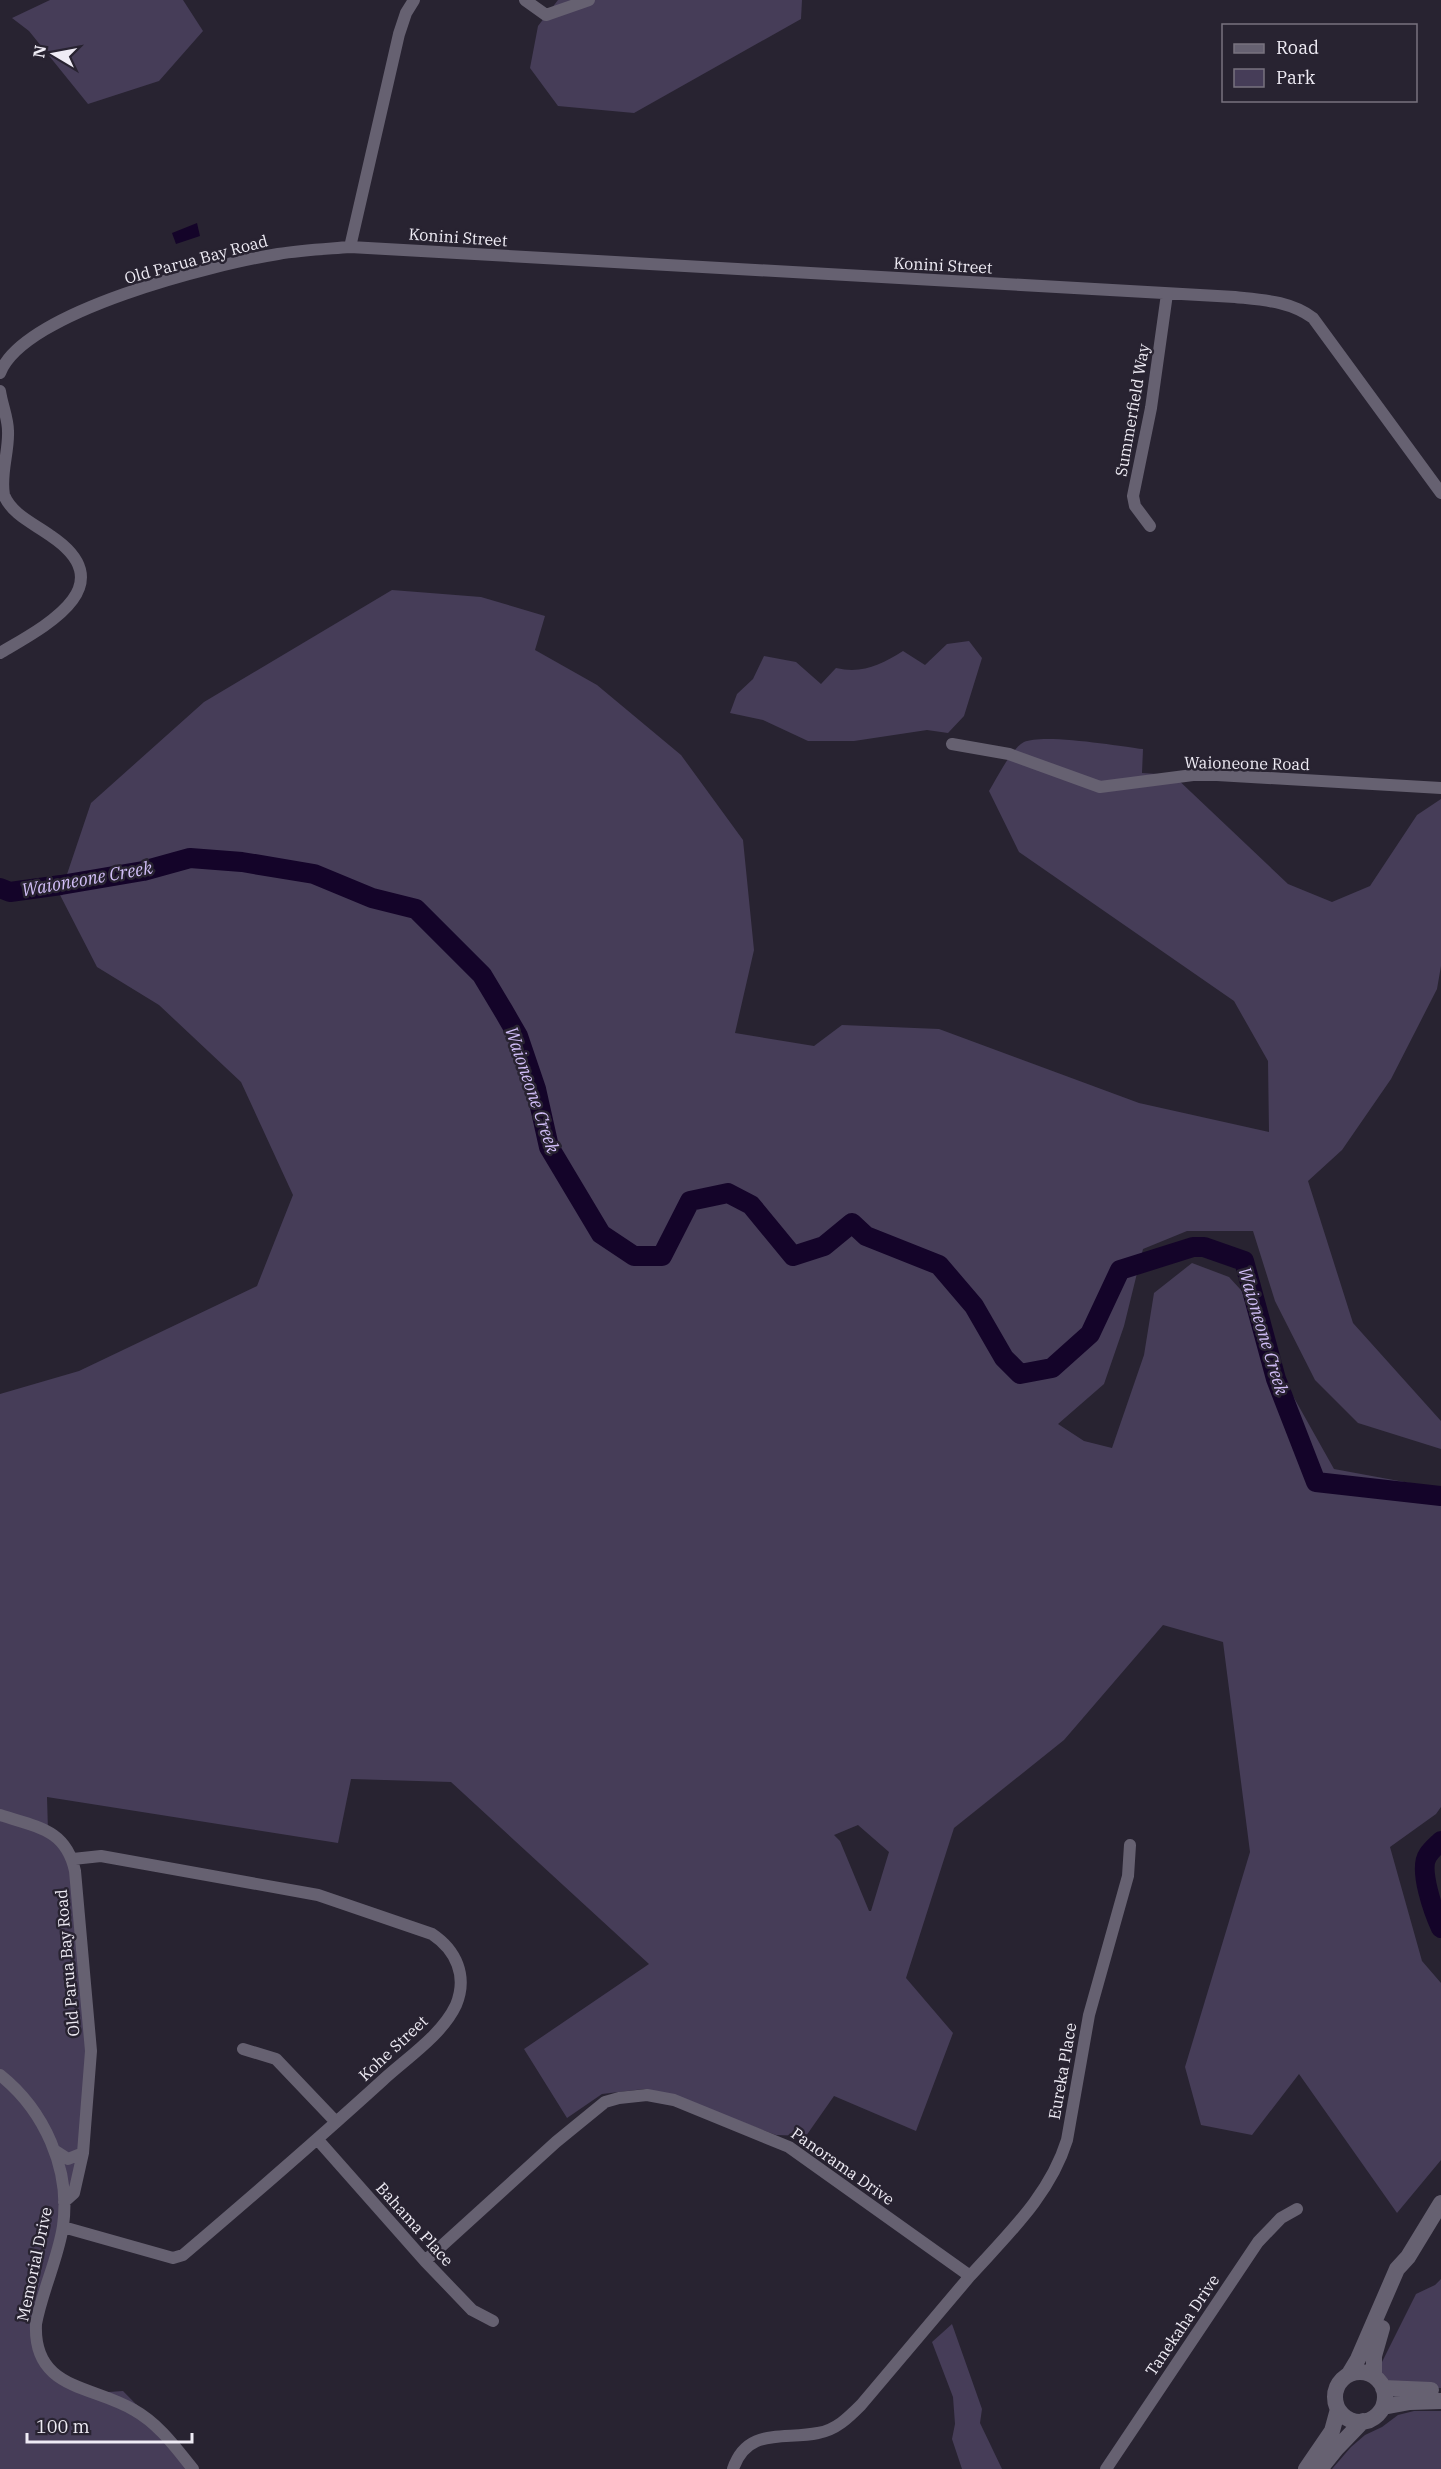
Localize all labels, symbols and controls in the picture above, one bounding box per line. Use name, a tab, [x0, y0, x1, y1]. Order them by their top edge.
north arrow	[24, 24, 84, 84]
legend	[1222, 24, 1417, 102]
text: Road	[1276, 36, 1319, 59]
text: N	[28, 43, 50, 59]
text: Park	[1276, 66, 1316, 89]
street label: Konini Street	[408, 224, 508, 250]
street label: Old Parua Bay Road	[122, 230, 270, 288]
street label: Konini Street	[893, 252, 993, 278]
street label: Summerfield Way	[1110, 342, 1154, 478]
street label: Waioneone Road	[1184, 752, 1310, 774]
water label: Waioneone Creek	[20, 856, 155, 901]
water label: Waioneone Creek	[500, 1023, 565, 1157]
water label: Waioneone Creek	[1233, 1264, 1294, 1398]
street label: Old Parua Bay Road	[51, 1888, 83, 2037]
street label: Kohe Street	[354, 2011, 432, 2085]
street label: Eureka Place	[1044, 2021, 1080, 2121]
street label: Panorama Drive	[787, 2123, 899, 2209]
street label: Bahama Place	[372, 2178, 458, 2270]
street label: Memorial Drive	[12, 2205, 56, 2323]
street label: Tanekaha Drive	[1141, 2270, 1223, 2380]
scale bar	[27, 2406, 192, 2444]
text: 100 m	[36, 2415, 90, 2438]

